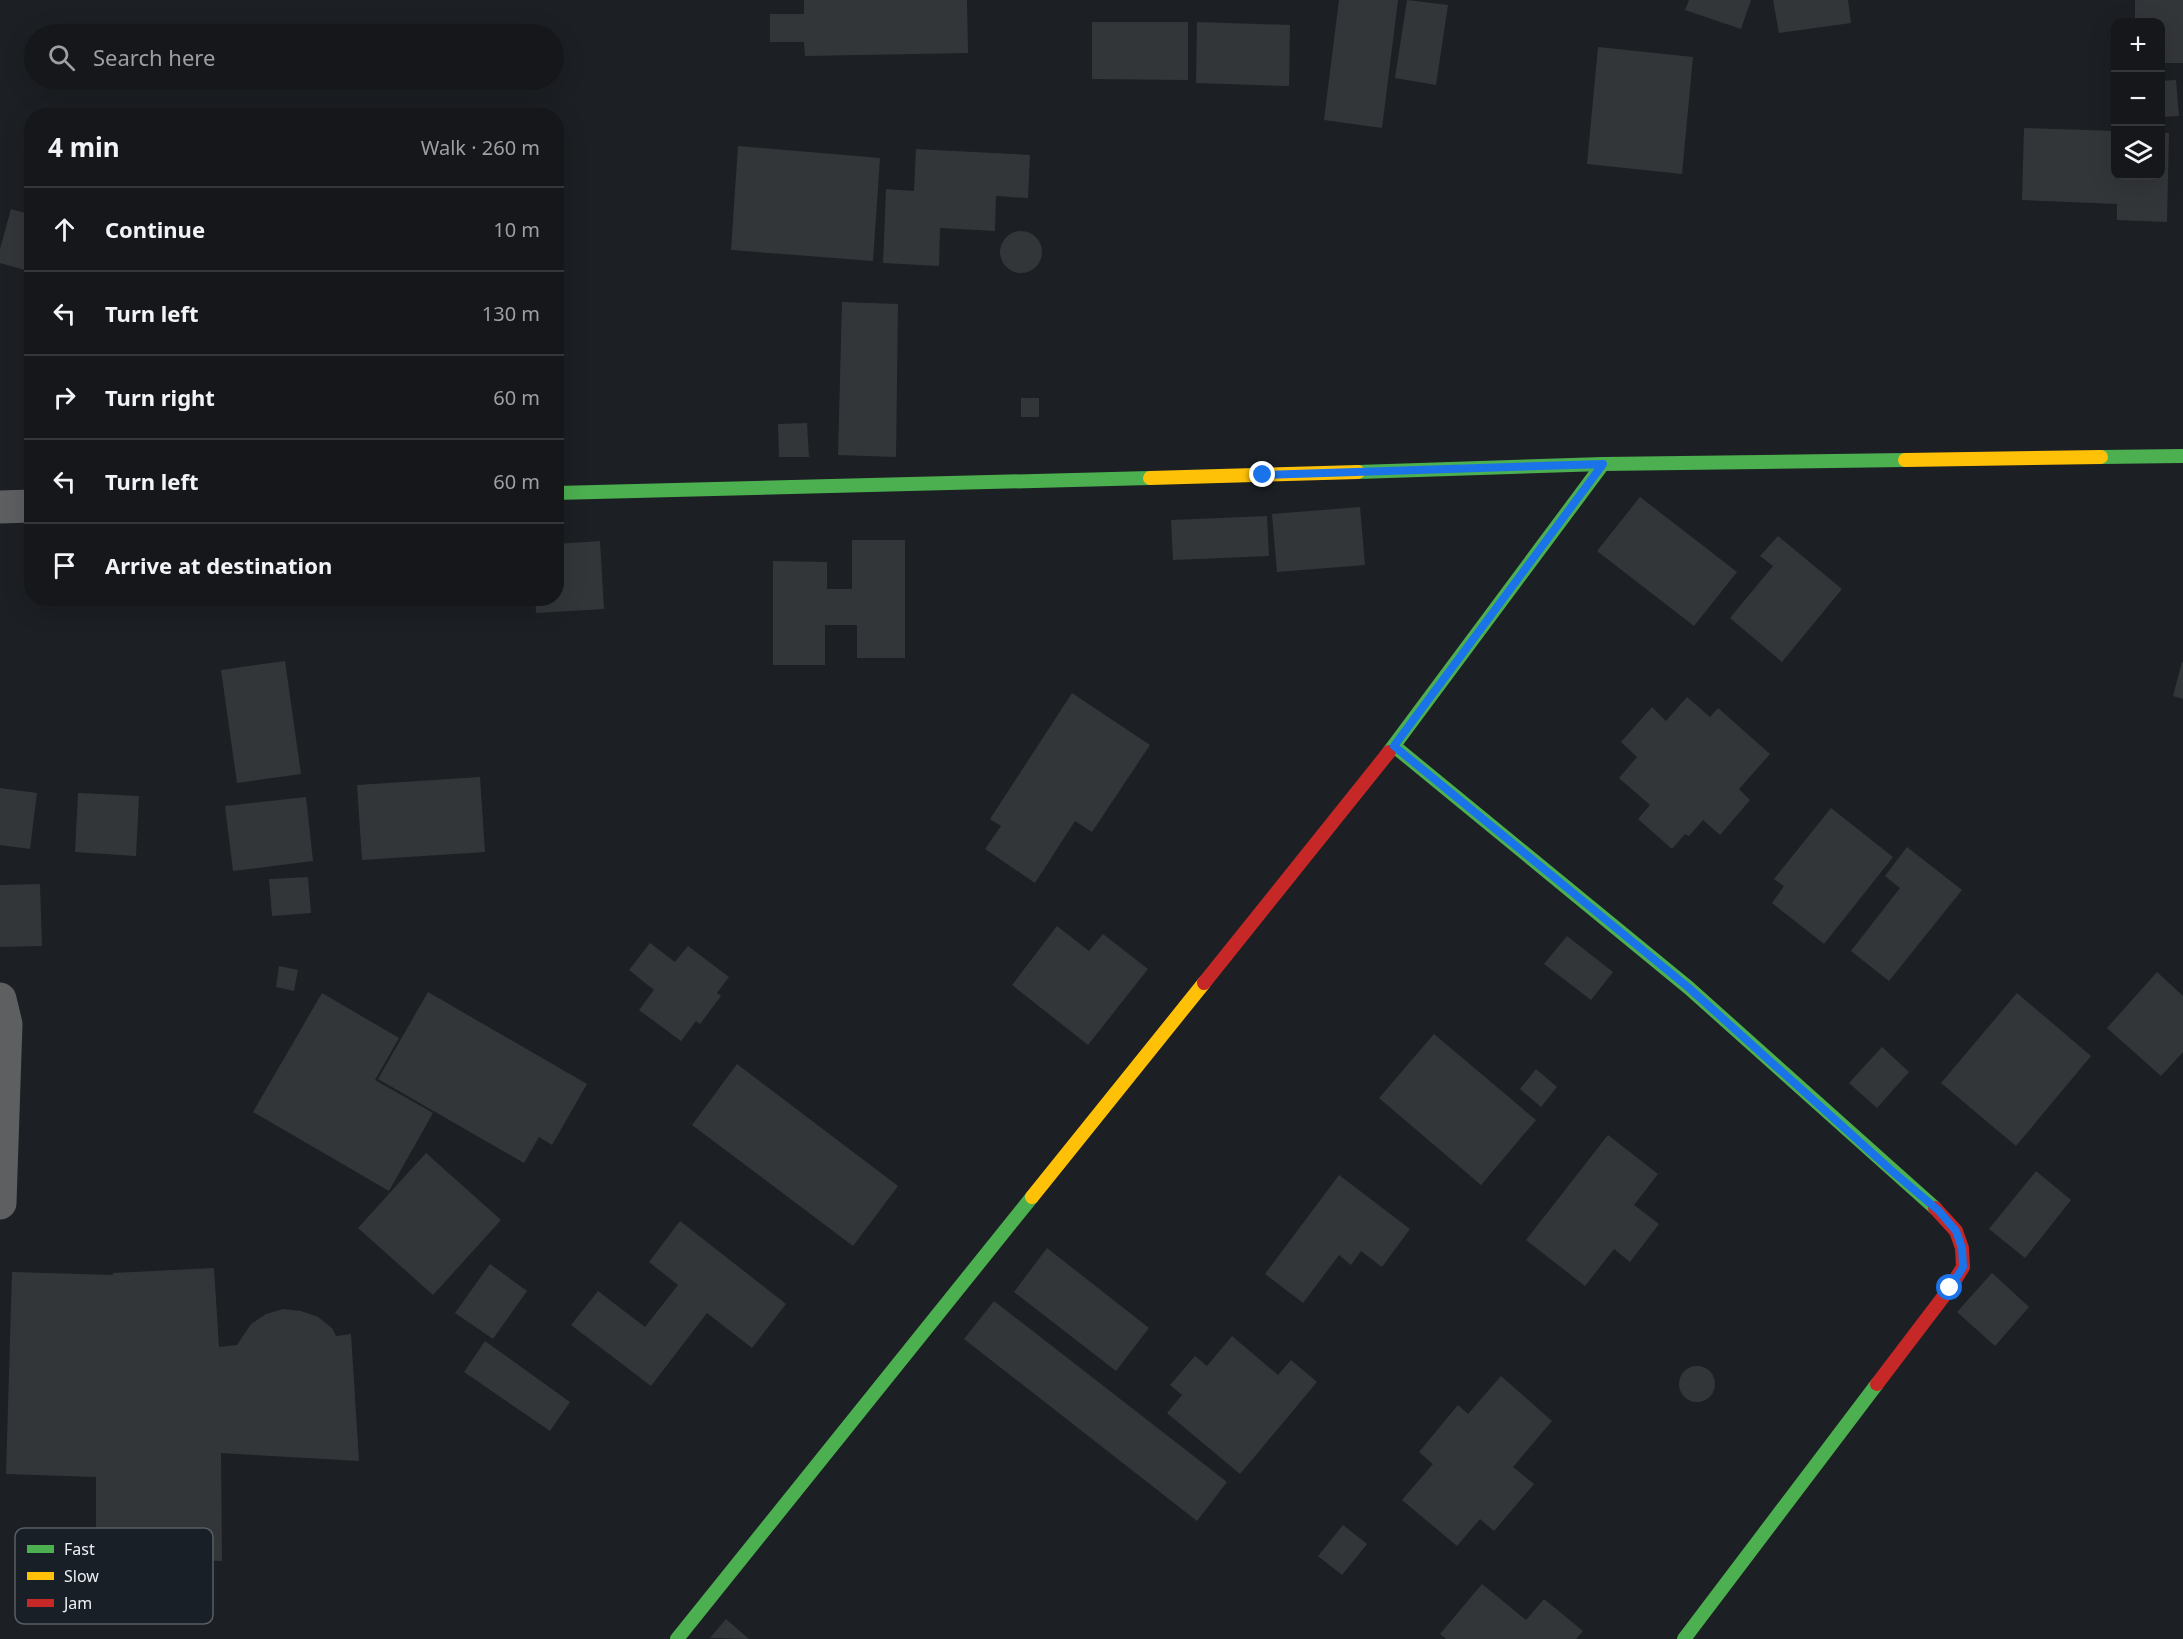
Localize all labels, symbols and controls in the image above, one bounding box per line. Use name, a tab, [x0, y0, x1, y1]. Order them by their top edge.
map controls	[2111, 18, 2165, 180]
button: +	[2111, 18, 2165, 72]
search box	[24, 24, 564, 90]
icon: search	[45, 41, 78, 74]
text: Search here	[93, 42, 215, 72]
button: −	[2111, 72, 2165, 126]
button: layers	[2111, 126, 2165, 180]
text: 4 min	[48, 129, 120, 165]
text: Walk · 260 m	[421, 134, 540, 161]
icon: ahead	[48, 213, 81, 246]
text: Continue	[105, 214, 205, 244]
text: 10 m	[493, 216, 540, 243]
icon: left	[48, 297, 81, 330]
text: Turn left	[105, 298, 199, 328]
text: 130 m	[482, 300, 540, 327]
icon: right	[48, 381, 81, 414]
text: Turn right	[105, 382, 215, 412]
text: 60 m	[493, 384, 540, 411]
route end	[1249, 461, 1275, 487]
icon: left	[48, 465, 81, 498]
text: Turn left	[105, 466, 199, 496]
text: 60 m	[493, 468, 540, 495]
icon: arrive	[48, 549, 81, 582]
text: Arrive at destination	[105, 550, 332, 580]
route start	[1936, 1274, 1962, 1300]
legend	[15, 1528, 213, 1624]
text: Fast	[64, 1538, 95, 1560]
text: Slow	[64, 1565, 99, 1587]
text: Jam	[62, 1592, 92, 1614]

